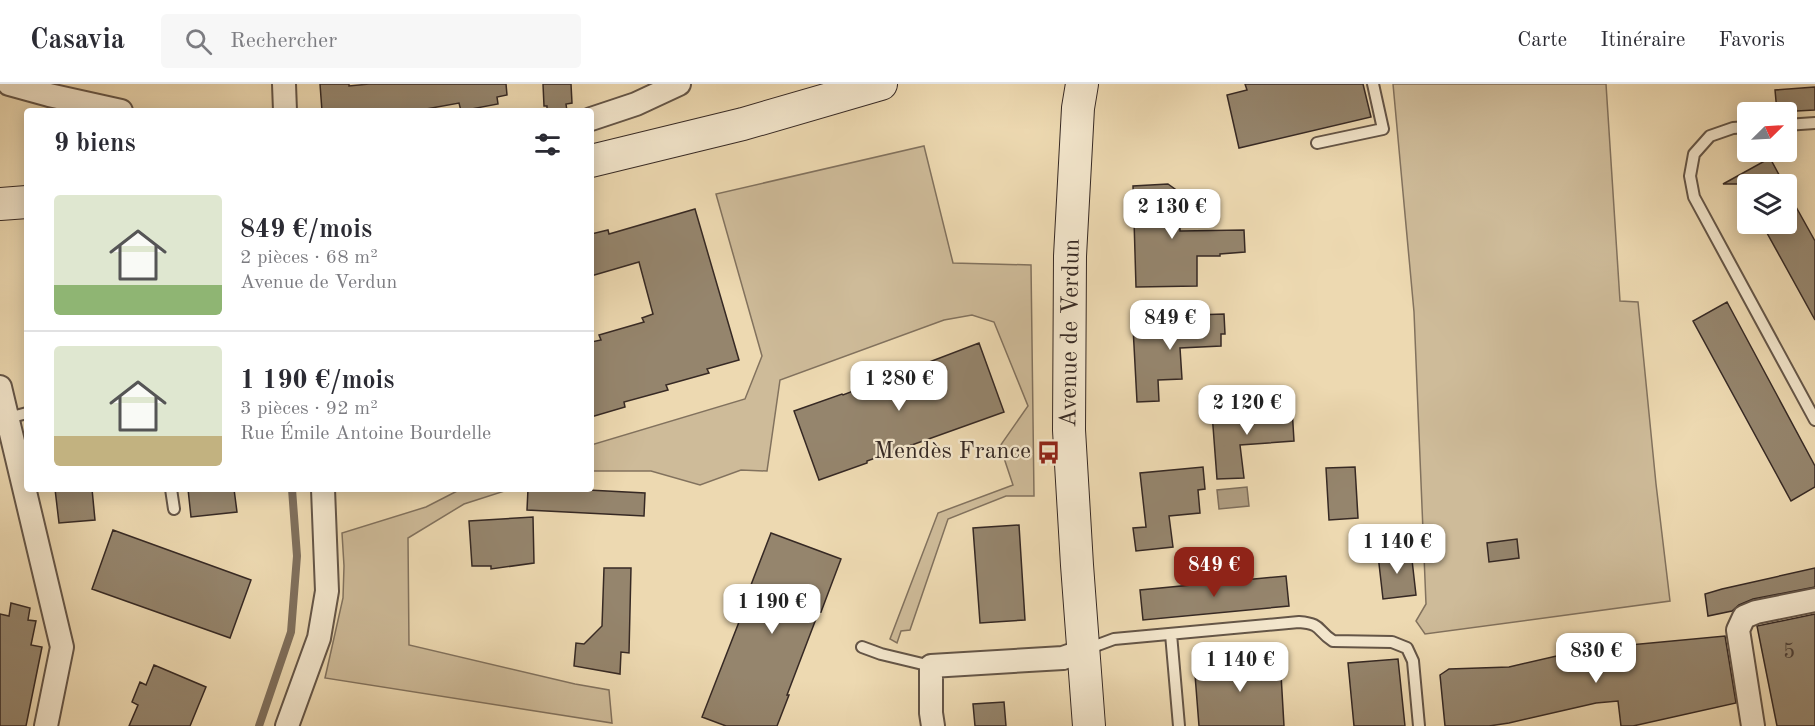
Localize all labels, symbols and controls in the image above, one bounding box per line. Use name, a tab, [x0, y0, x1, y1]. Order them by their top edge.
search box	[161, 14, 581, 68]
icon: search	[182, 25, 215, 58]
text: Casavia	[30, 27, 125, 55]
text: Rechercher	[230, 30, 337, 52]
text: Carte	[1517, 30, 1567, 51]
text: Itinéraire	[1600, 30, 1686, 51]
text: Favoris	[1719, 30, 1785, 51]
north arrow	[1737, 102, 1797, 162]
map controls	[1737, 102, 1797, 234]
icon: filters	[531, 128, 564, 161]
text: 9 biens	[54, 131, 136, 157]
button: layers	[1737, 174, 1797, 234]
pin: 2 130 €	[1117, 189, 1227, 240]
text: 2 130 €	[1137, 198, 1207, 218]
text: 849 €/mois	[240, 217, 372, 243]
icon: home	[102, 219, 174, 291]
street label: Avenue de Verdun	[1057, 238, 1085, 428]
text: 2 pièces · 68 m²	[240, 248, 378, 268]
text: Avenue de Verdun	[240, 273, 397, 293]
pin: 849 €	[1128, 300, 1212, 351]
text: 849 €	[1144, 309, 1196, 329]
pin: 1 280 €	[844, 361, 954, 412]
text: 1 190 €/mois	[240, 368, 394, 394]
icon: home	[102, 370, 174, 442]
text: 1 280 €	[864, 370, 934, 390]
pin: 2 120 €	[1192, 385, 1302, 436]
text: 2 120 €	[1212, 394, 1282, 414]
text: 3 pièces · 92 m²	[240, 399, 378, 419]
text: Rue Émile Antoine Bourdelle	[240, 424, 491, 444]
bus stop icon: Mendès France	[1036, 439, 1062, 465]
place label: Mendès France	[874, 440, 1031, 464]
pin: 1 140 €	[1342, 524, 1452, 575]
text: 1 140 €	[1362, 533, 1432, 553]
pin: 849 €	[1172, 547, 1256, 598]
text: 849 €	[1188, 556, 1240, 576]
pin: 1 190 €	[717, 584, 827, 635]
text: 1 190 €	[737, 593, 807, 613]
pin: 830 €	[1554, 633, 1638, 684]
pin: 1 140 €	[1185, 642, 1295, 693]
text: 830 €	[1570, 642, 1622, 662]
house number: 5	[1783, 642, 1795, 663]
text: 1 140 €	[1205, 651, 1275, 671]

